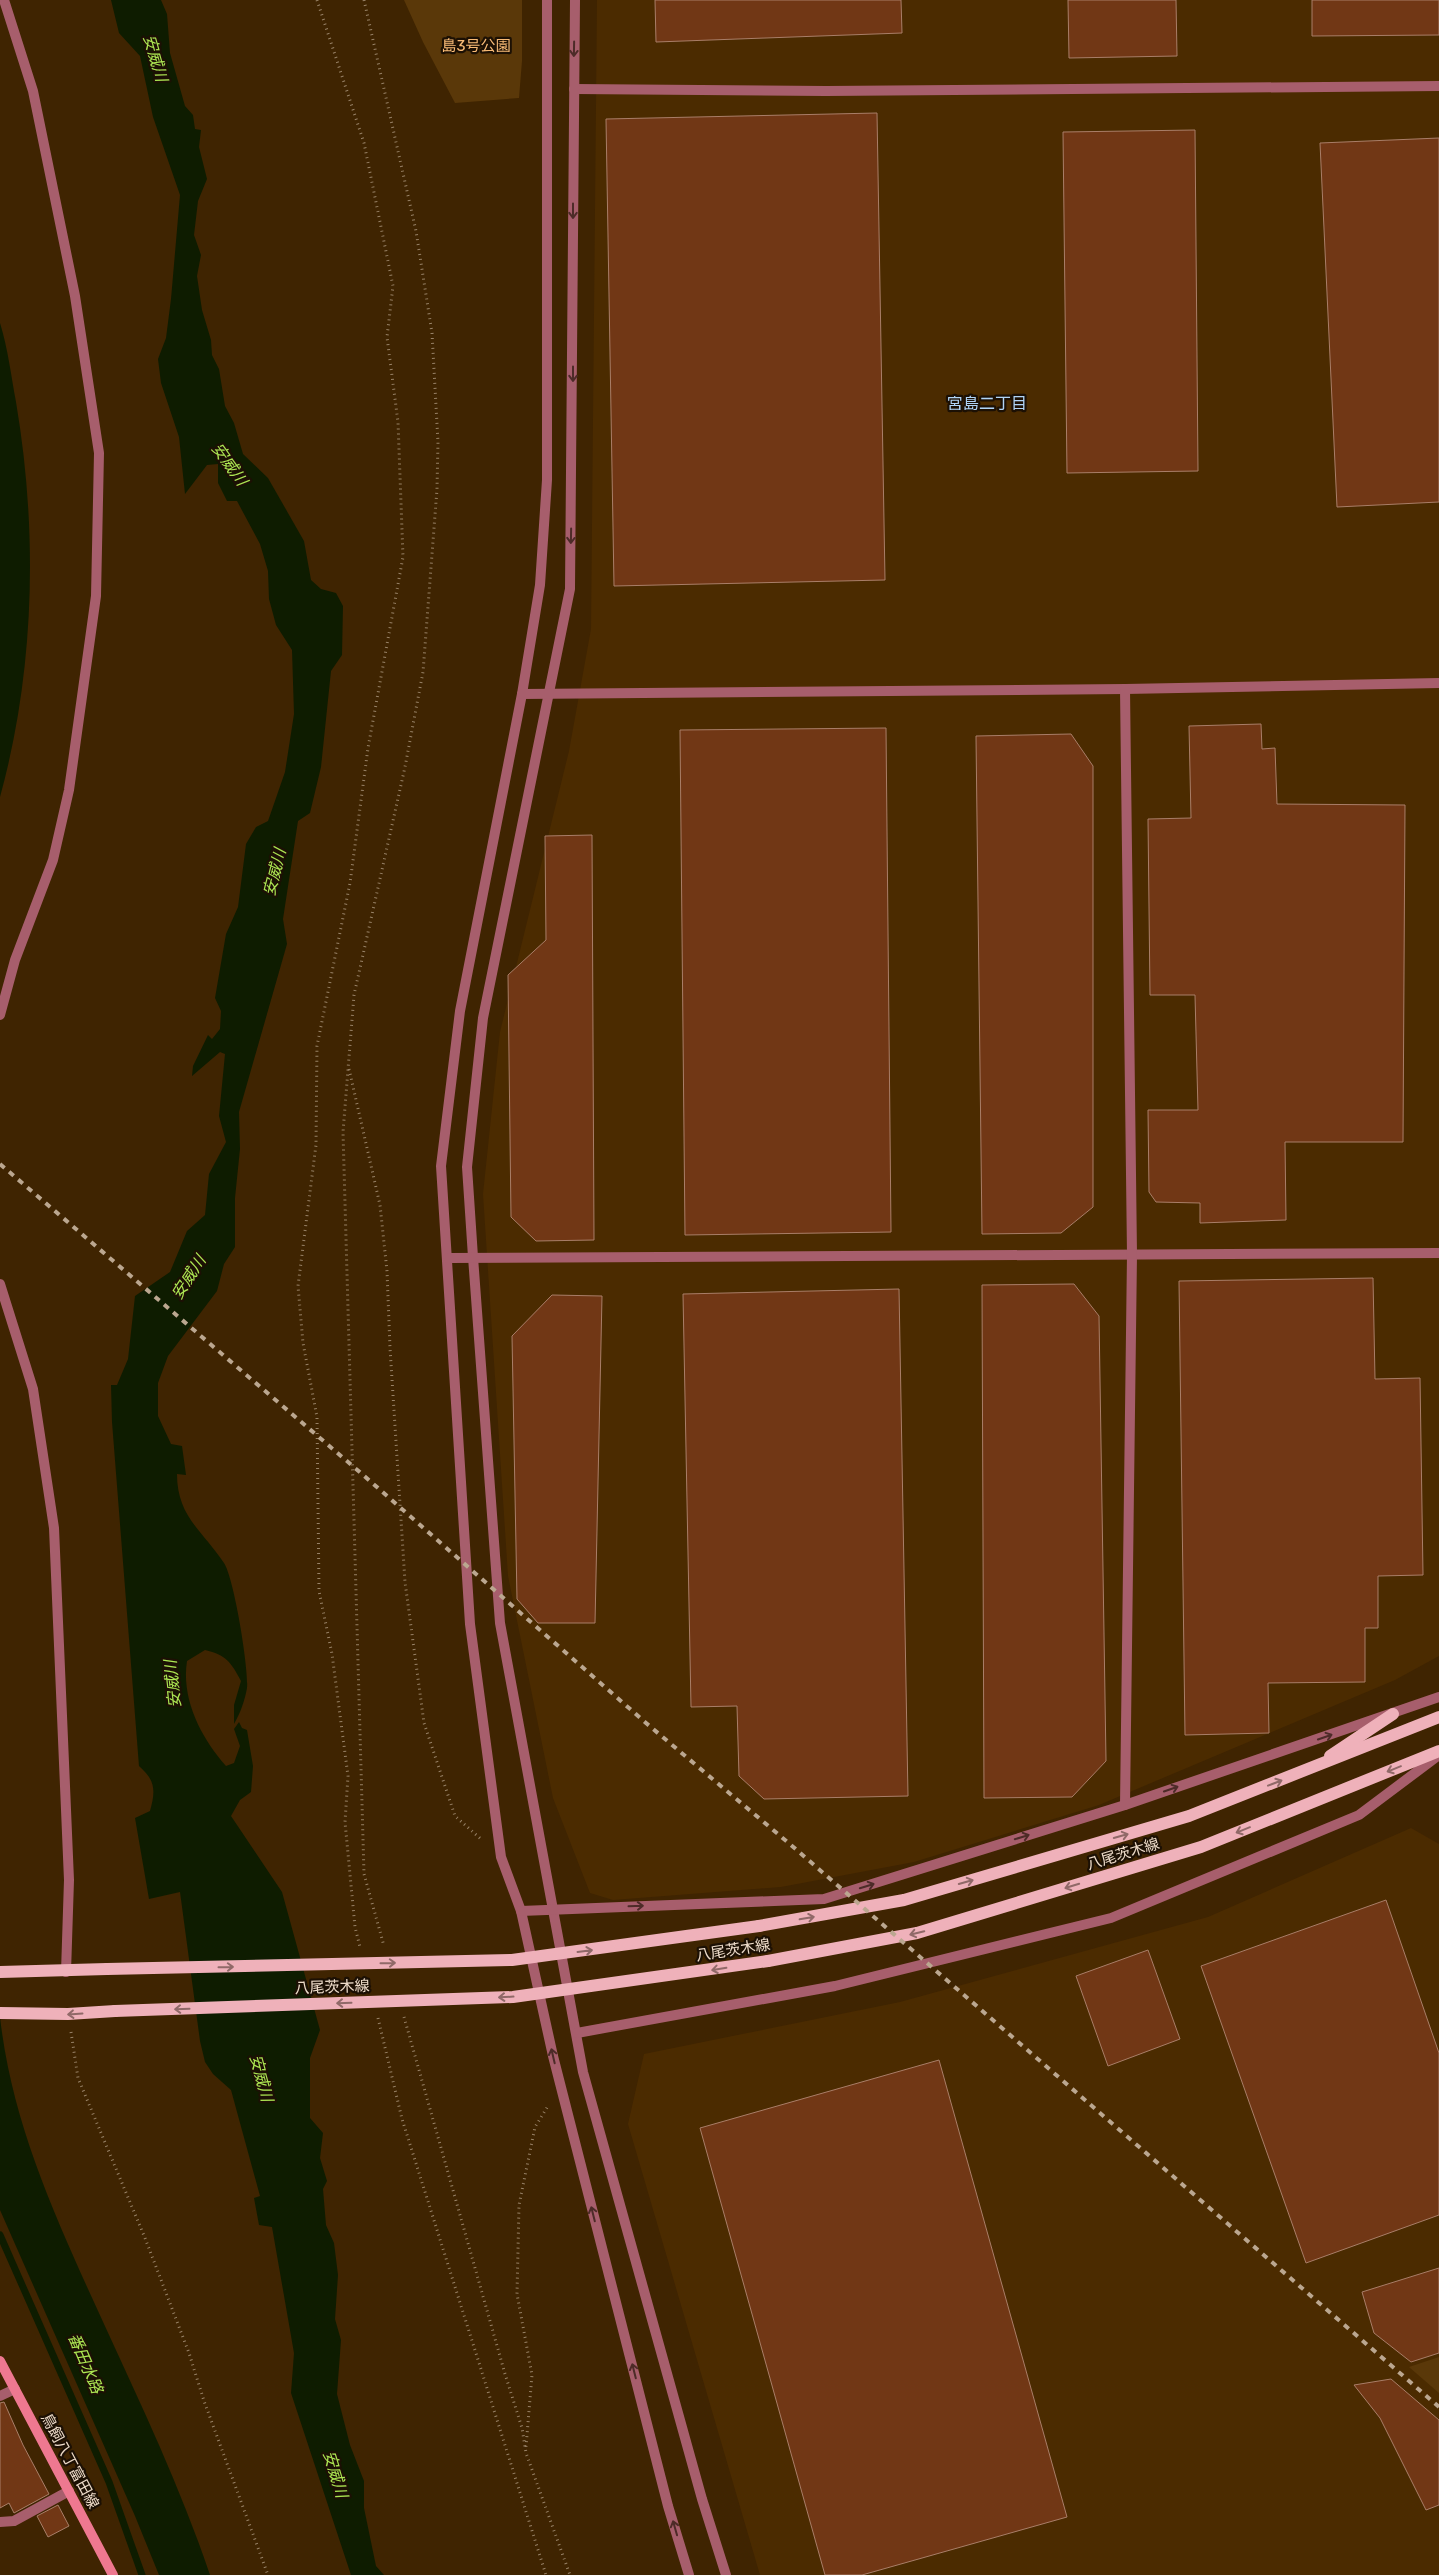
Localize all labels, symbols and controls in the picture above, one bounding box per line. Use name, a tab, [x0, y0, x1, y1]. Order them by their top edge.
water label: 安威川	[140, 32, 172, 86]
park label: 島3号公園	[441, 37, 511, 55]
one-way arrow	[569, 40, 579, 56]
one-way arrow	[568, 202, 578, 219]
one-way arrow	[568, 365, 578, 381]
district label: 宮島二丁目	[947, 394, 1027, 413]
water label: 安威川	[208, 439, 253, 491]
one-way arrow	[566, 528, 576, 544]
water label: 安威川	[259, 845, 290, 898]
water label: 安威川	[167, 1250, 211, 1303]
water label: 安威川	[160, 1657, 184, 1709]
one-way arrow	[1316, 1732, 1332, 1741]
one-way arrow	[1387, 1765, 1402, 1774]
one-way arrow	[1267, 1778, 1282, 1787]
one-way arrow	[1163, 1784, 1179, 1794]
one-way arrow	[1236, 1826, 1251, 1836]
one-way arrow	[1113, 1830, 1129, 1840]
one-way arrow	[1014, 1832, 1030, 1842]
street label: 八尾茨木線	[1084, 1834, 1162, 1874]
one-way arrow	[957, 1876, 973, 1886]
one-way arrow	[858, 1880, 874, 1890]
one-way arrow	[1065, 1882, 1081, 1892]
one-way arrow	[628, 1902, 644, 1911]
one-way arrow	[799, 1912, 815, 1922]
one-way arrow	[909, 1929, 925, 1938]
street label: 八尾茨木線	[695, 1935, 771, 1965]
one-way arrow	[577, 1946, 593, 1956]
one-way arrow	[380, 1958, 396, 1968]
one-way arrow	[218, 1962, 234, 1971]
one-way arrow	[712, 1964, 728, 1974]
street label: 八尾茨木線	[294, 1977, 370, 1997]
one-way arrow	[499, 1993, 515, 2002]
one-way arrow	[336, 1998, 352, 2008]
one-way arrow	[174, 2004, 190, 2013]
one-way arrow	[67, 2009, 83, 2018]
one-way arrow	[548, 2049, 557, 2065]
water label: 安威川	[246, 2052, 277, 2106]
one-way arrow	[588, 2206, 597, 2222]
water label: 番田水路	[64, 2330, 108, 2398]
one-way arrow	[629, 2364, 638, 2380]
street label: 鳥飼八丁富田線	[37, 2410, 103, 2512]
water label: 安威川	[319, 2448, 352, 2502]
one-way arrow	[670, 2521, 680, 2537]

